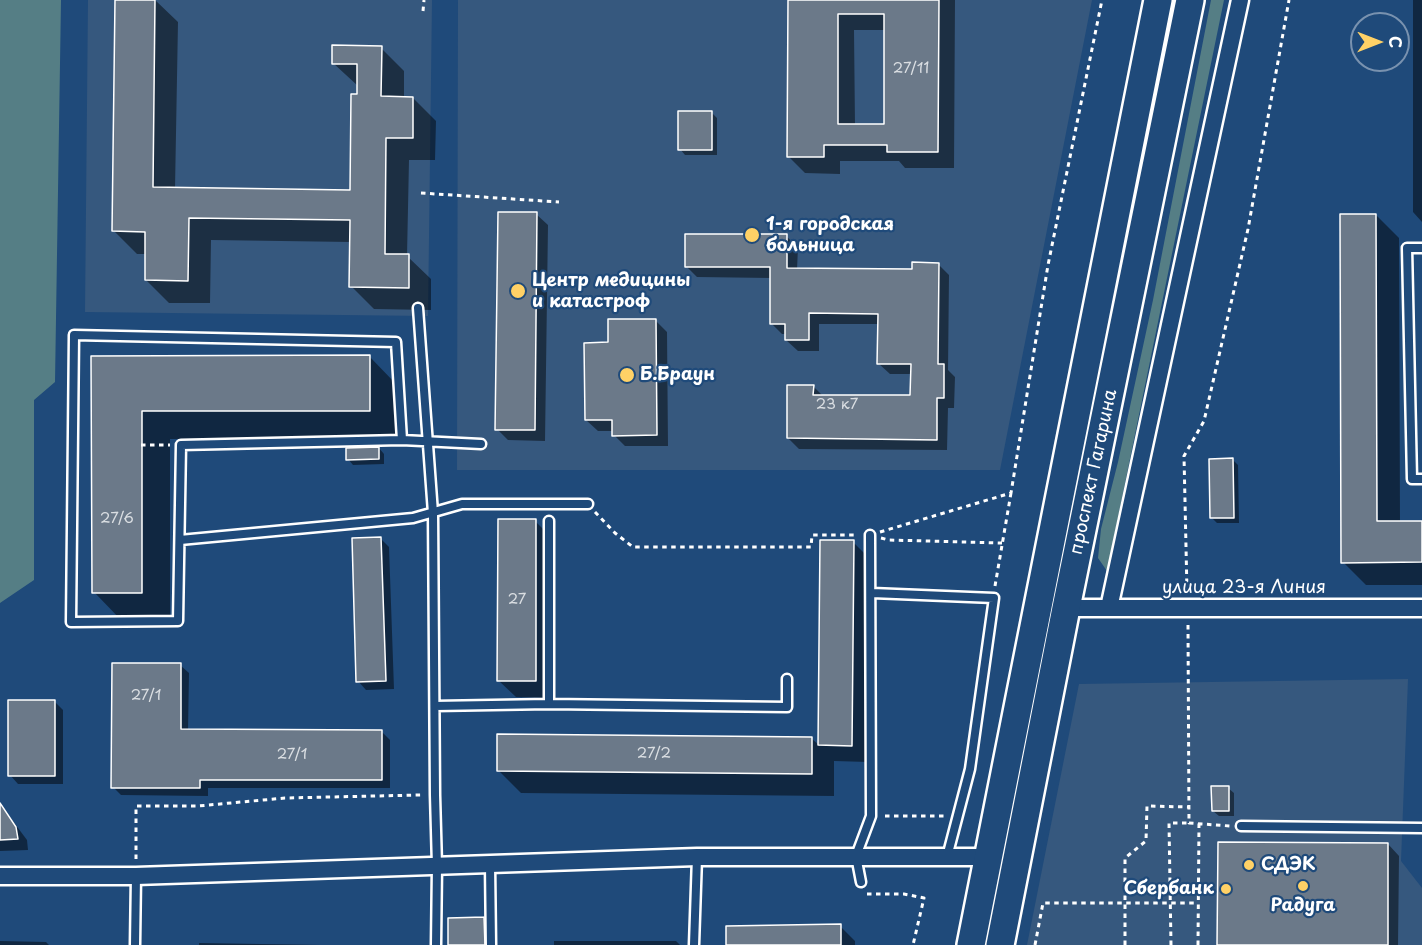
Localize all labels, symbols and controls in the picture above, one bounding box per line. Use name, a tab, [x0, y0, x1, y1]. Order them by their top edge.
north arrow	[1350, 12, 1410, 72]
text: С	[1384, 36, 1408, 48]
house number: 27/11	[893, 60, 929, 78]
place label: 1-я городская больница	[766, 214, 894, 256]
marker: 1-я городская больница	[743, 226, 761, 244]
place label: Центр медицины и катастроф	[532, 270, 690, 312]
marker: Центр медицины и катастроф	[509, 282, 527, 300]
place label: Б.Браун	[640, 364, 715, 386]
marker: Б.Браун	[618, 366, 636, 384]
street label: проспект Гагарина	[1066, 387, 1122, 557]
house number: 23 к7	[816, 396, 858, 414]
house number: 27/6	[100, 510, 134, 528]
street label: улица 23-я Линия	[1162, 577, 1326, 599]
house number: 27	[508, 591, 526, 609]
house number: 27/1	[131, 687, 161, 705]
house number: 27/2	[637, 745, 671, 763]
house number: 27/1	[277, 746, 307, 764]
place label: СДЭК	[1261, 854, 1315, 876]
marker: СДЭК	[1242, 858, 1256, 872]
place label: Сбербанк	[1124, 878, 1214, 900]
marker: Радуга	[1296, 879, 1310, 893]
marker: Сбербанк	[1219, 882, 1233, 896]
place label: Радуга	[1271, 895, 1335, 917]

